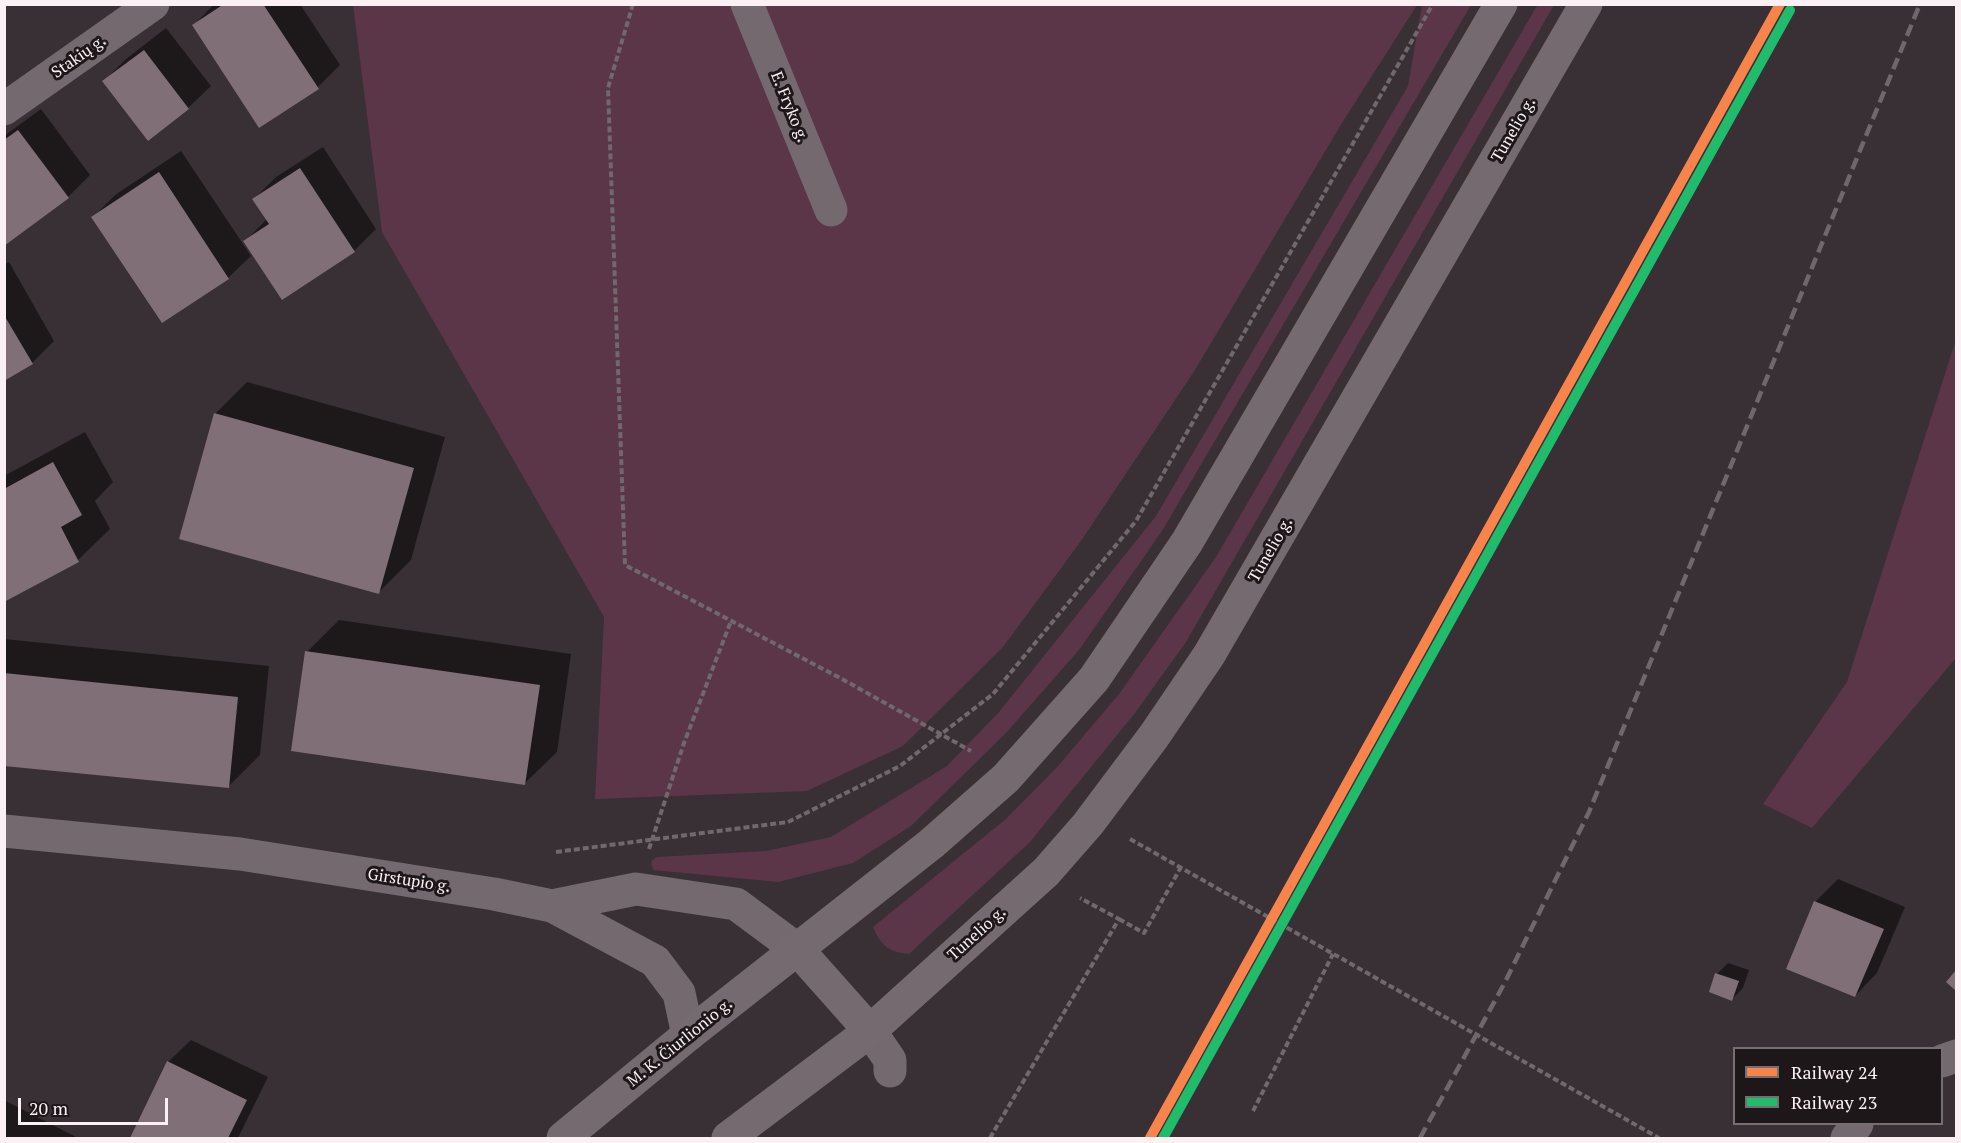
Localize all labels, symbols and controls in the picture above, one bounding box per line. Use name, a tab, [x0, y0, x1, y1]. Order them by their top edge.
street label: Stakių g.	[48, 31, 110, 83]
street label: E. Fryko g.	[766, 69, 812, 145]
street label: Tunelio g.	[1488, 94, 1540, 166]
street label: Tunelio g.	[1245, 514, 1297, 586]
street label: Girstupio g.	[366, 865, 452, 897]
street label: Tunelio g.	[944, 903, 1010, 965]
street label: M. K. Čiurlionio g.	[624, 995, 736, 1091]
legend	[1733, 1047, 1943, 1125]
text: Railway 24	[1791, 1060, 1877, 1084]
scale bar	[21, 1086, 171, 1124]
text: Railway 23	[1791, 1090, 1877, 1114]
text: 20 m	[29, 1096, 68, 1120]

